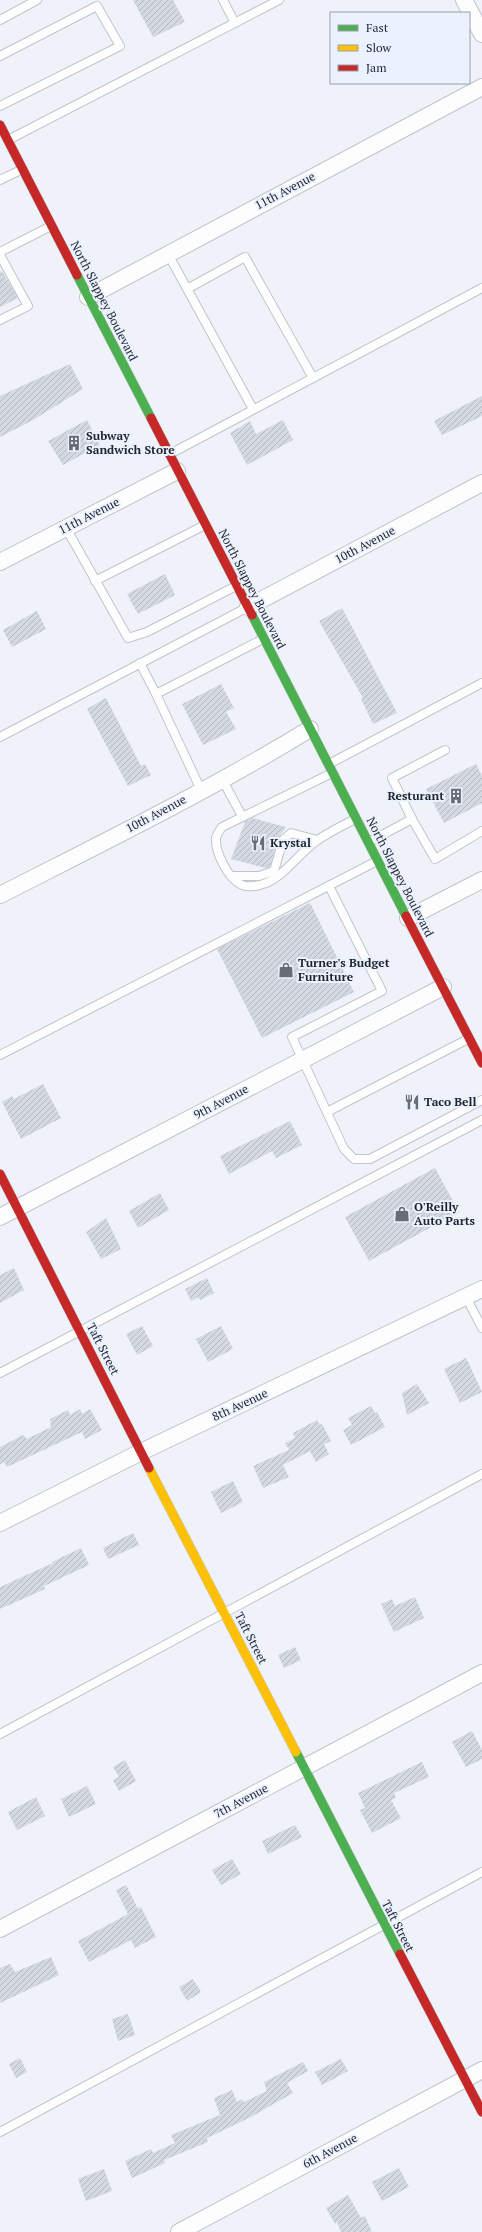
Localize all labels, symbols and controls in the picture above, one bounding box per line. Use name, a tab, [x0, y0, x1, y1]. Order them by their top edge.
legend	[330, 12, 470, 84]
text: Fast	[366, 20, 389, 35]
text: Slow	[366, 40, 392, 55]
text: Jam	[366, 60, 387, 75]
street label: 11th Avenue	[252, 168, 318, 213]
street label: North Slappey Boulevard	[68, 238, 141, 364]
place label: Subway Sandwich Store	[86, 428, 175, 457]
building icon: Subway Sandwich Store	[65, 434, 83, 452]
street label: 11th Avenue	[56, 494, 122, 537]
street label: 10th Avenue	[332, 522, 398, 567]
street label: North Slappey Boulevard	[216, 526, 289, 652]
building icon: Resturant	[447, 787, 465, 805]
place label: Resturant	[387, 788, 444, 803]
street label: 10th Avenue	[123, 791, 189, 836]
street label: North Slappey Boulevard	[364, 814, 437, 940]
restaurant icon: Krystal	[249, 834, 267, 852]
place label: Krystal	[270, 835, 311, 850]
place label: Turner's Budget Furniture	[298, 955, 390, 984]
shop icon: Turner's Budget Furniture	[277, 961, 295, 979]
street label: 9th Avenue	[191, 1081, 251, 1122]
restaurant icon: Taco Bell	[403, 1093, 421, 1111]
place label: Taco Bell	[424, 1094, 477, 1109]
place label: O'Reilly Auto Parts	[414, 1199, 476, 1228]
shop icon: O'Reilly Auto Parts	[393, 1205, 411, 1223]
street label: Taft Street	[84, 1320, 123, 1378]
street label: 8th Avenue	[209, 1385, 270, 1424]
street label: Taft Street	[232, 1609, 271, 1667]
street label: 7th Avenue	[211, 1780, 270, 1821]
street label: Taft Street	[379, 1897, 418, 1955]
street label: 6th Avenue	[300, 2130, 360, 2171]

